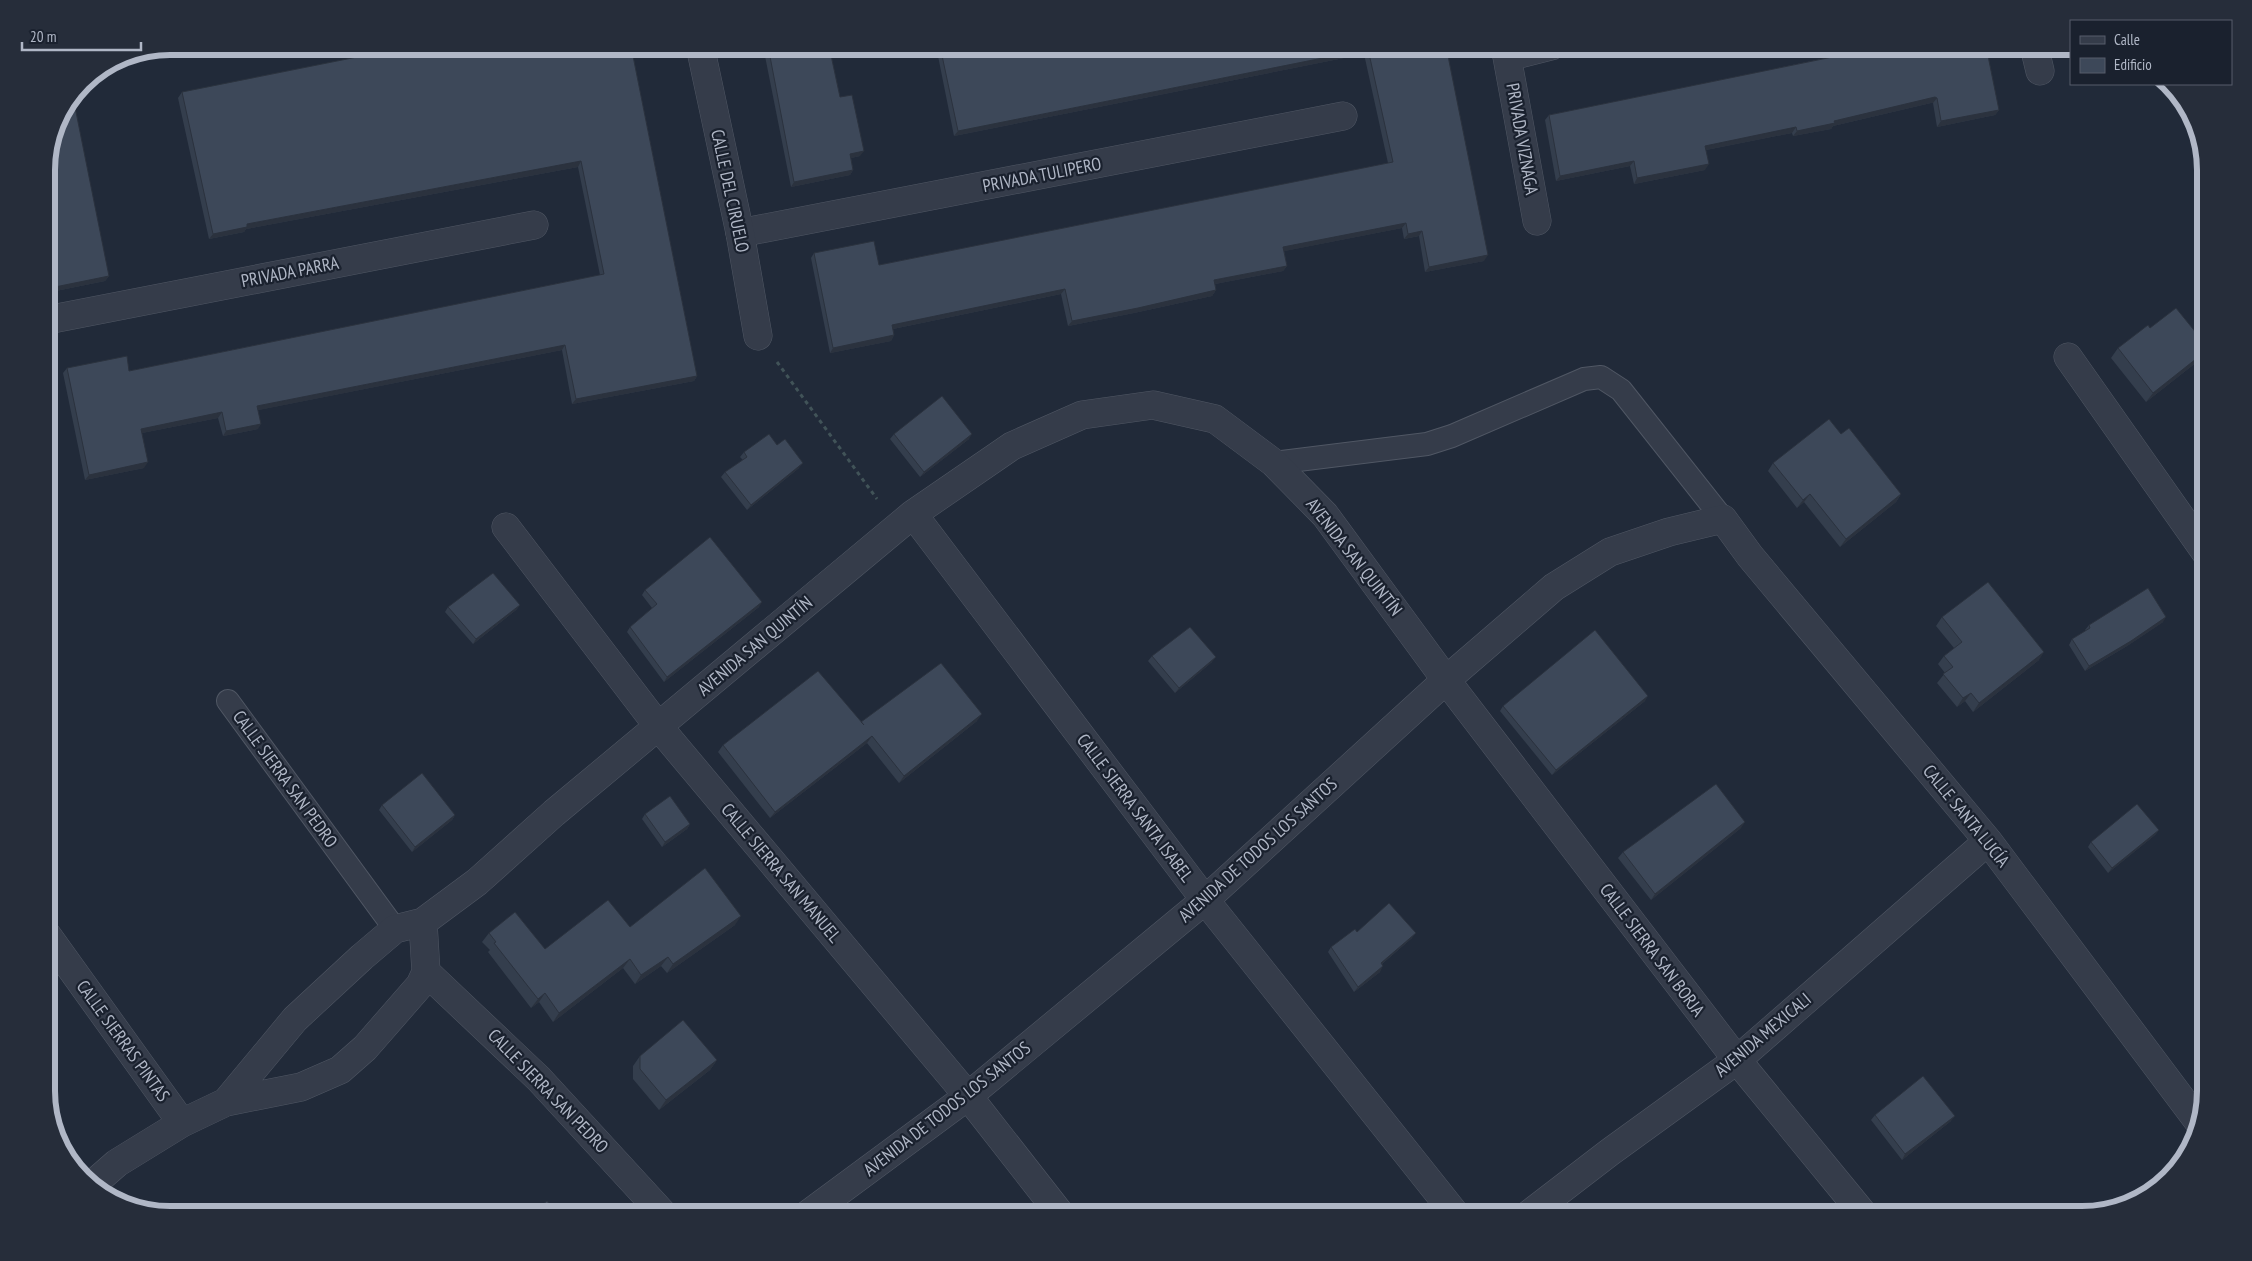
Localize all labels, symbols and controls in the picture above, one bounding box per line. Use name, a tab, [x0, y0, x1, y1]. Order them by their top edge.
scale bar	[22, 20, 141, 52]
legend	[2070, 20, 2232, 85]
text: 20 m	[30, 27, 56, 46]
text: Calle	[2114, 30, 2140, 49]
text: Edificio	[2114, 55, 2152, 74]
street label: PRIVADA VIZNAGA	[1501, 81, 1544, 197]
street label: CALLE DEL CIRUELO	[706, 127, 755, 255]
street label: PRIVADA TULIPERO	[981, 152, 1103, 197]
street label: PRIVADA PARRA	[239, 251, 341, 292]
street label: AVENIDA SAN QUINTÍN	[1301, 493, 1408, 620]
street label: AVENIDA SAN QUINTÍN	[692, 591, 817, 700]
street label: CALLE SIERRA SAN PEDRO	[228, 706, 343, 852]
street label: CALLE SIERRA SANTA ISABEL	[1072, 729, 1199, 887]
street label: CALLE SANTA LUCÍA	[1918, 760, 2015, 872]
street label: AVENIDA DE TODOS LOS SANTOS	[1173, 772, 1342, 927]
street label: CALLE SIERRA SAN MANUEL	[716, 798, 847, 947]
street label: CALLE SIERRA SAN BORJA	[1595, 879, 1710, 1021]
street label: CALLE SIERRAS PINTAS	[72, 975, 175, 1106]
street label: AVENIDA MEXICALI	[1710, 988, 1816, 1082]
street label: CALLE SIERRA SAN PEDRO	[483, 1024, 614, 1158]
street label: AVENIDA DE TODOS LOS SANTOS	[858, 1036, 1035, 1181]

